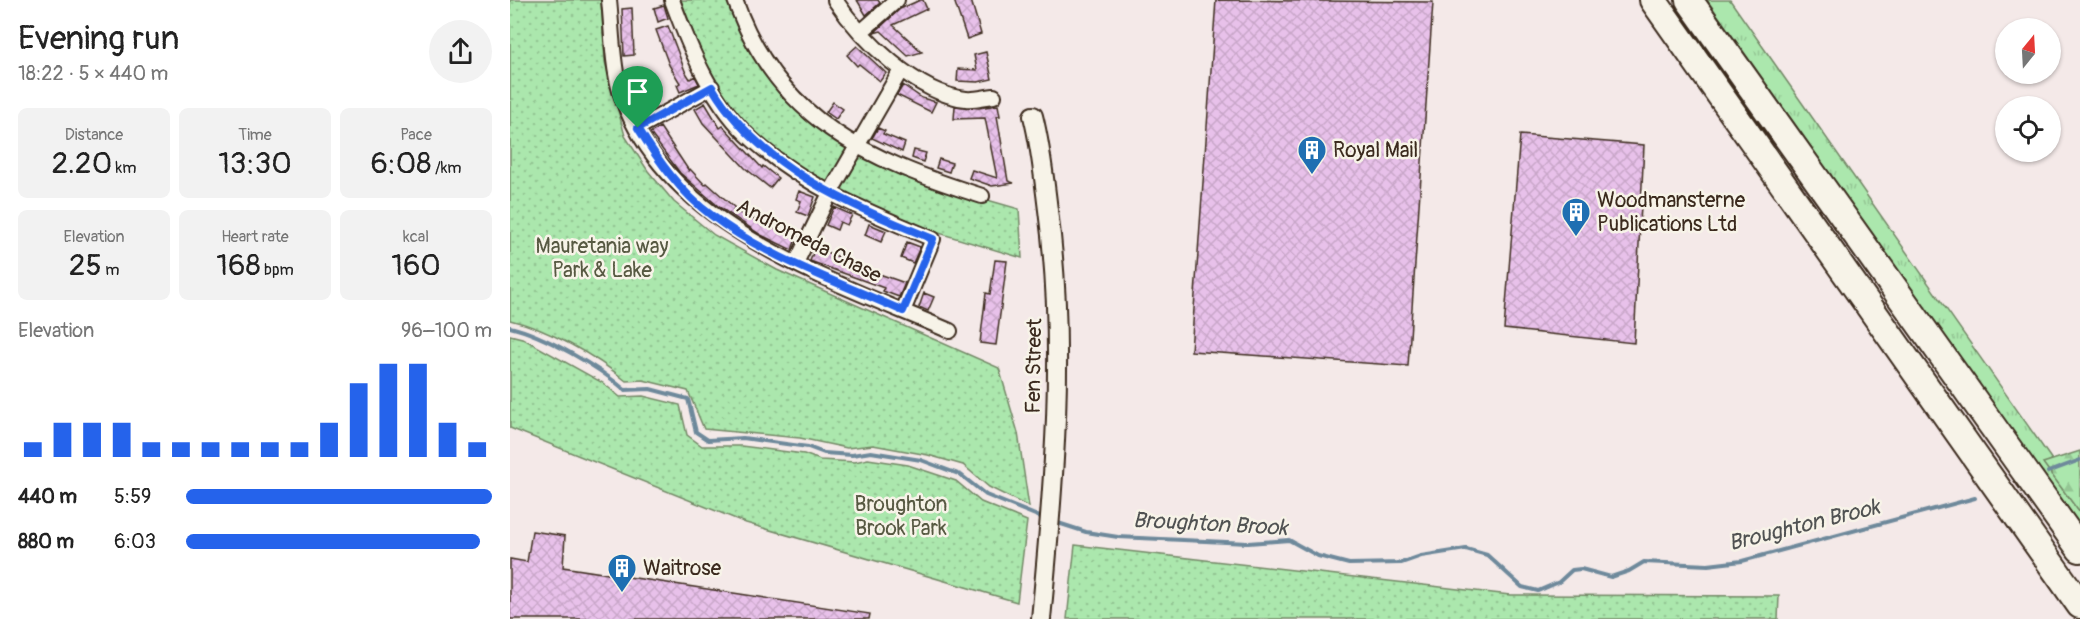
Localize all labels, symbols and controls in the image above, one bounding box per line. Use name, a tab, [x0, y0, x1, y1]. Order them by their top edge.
text: Evening run	[18, 18, 179, 59]
north arrow	[1995, 18, 2061, 84]
map controls	[1995, 18, 2061, 162]
button: share	[429, 20, 492, 83]
text: 18:22 · 5 × 440 m	[18, 61, 168, 86]
pin	[612, 66, 663, 128]
icon: arrive	[621, 75, 654, 108]
button: locate	[1995, 96, 2061, 162]
text: Distance	[65, 125, 123, 145]
text: Time	[238, 125, 272, 145]
text: Pace	[400, 125, 432, 145]
building icon: Royal Mail	[1296, 134, 1328, 176]
place label: Royal Mail	[1333, 137, 1418, 164]
text: 2.20	[52, 145, 112, 182]
text: 13:30	[218, 145, 292, 182]
text: 6:08	[370, 145, 431, 182]
text: km	[112, 158, 136, 178]
text: /km	[431, 158, 462, 178]
place label: Woodmansterne Publications Ltd	[1597, 187, 1746, 238]
street label: Andromeda Chase	[732, 193, 887, 290]
building icon: Woodmansterne Publications Ltd	[1560, 196, 1592, 238]
text: Elevation	[64, 227, 124, 247]
text: Heart rate	[221, 227, 289, 247]
text: kcal	[403, 227, 429, 247]
park label: Mauretania way Park & Lake	[536, 233, 668, 284]
text: 25	[69, 247, 102, 284]
text: 168	[216, 247, 261, 284]
text: 160	[391, 247, 441, 284]
text: m	[102, 260, 119, 280]
text: bpm	[261, 260, 294, 280]
text: Elevation	[18, 318, 94, 343]
text: 96–100 m	[401, 318, 492, 343]
street label: Fen Street	[1020, 318, 1048, 414]
text: 440 m	[18, 484, 77, 509]
text: 5:59	[114, 484, 151, 509]
park label: Broughton Brook Park	[855, 491, 947, 542]
water label: Broughton Brook	[1726, 492, 1884, 557]
water label: Broughton Brook	[1132, 506, 1290, 542]
text: 880 m	[18, 529, 74, 554]
text: 6:03	[114, 529, 156, 554]
building icon: Waitrose	[606, 552, 638, 594]
place label: Waitrose	[643, 555, 722, 582]

